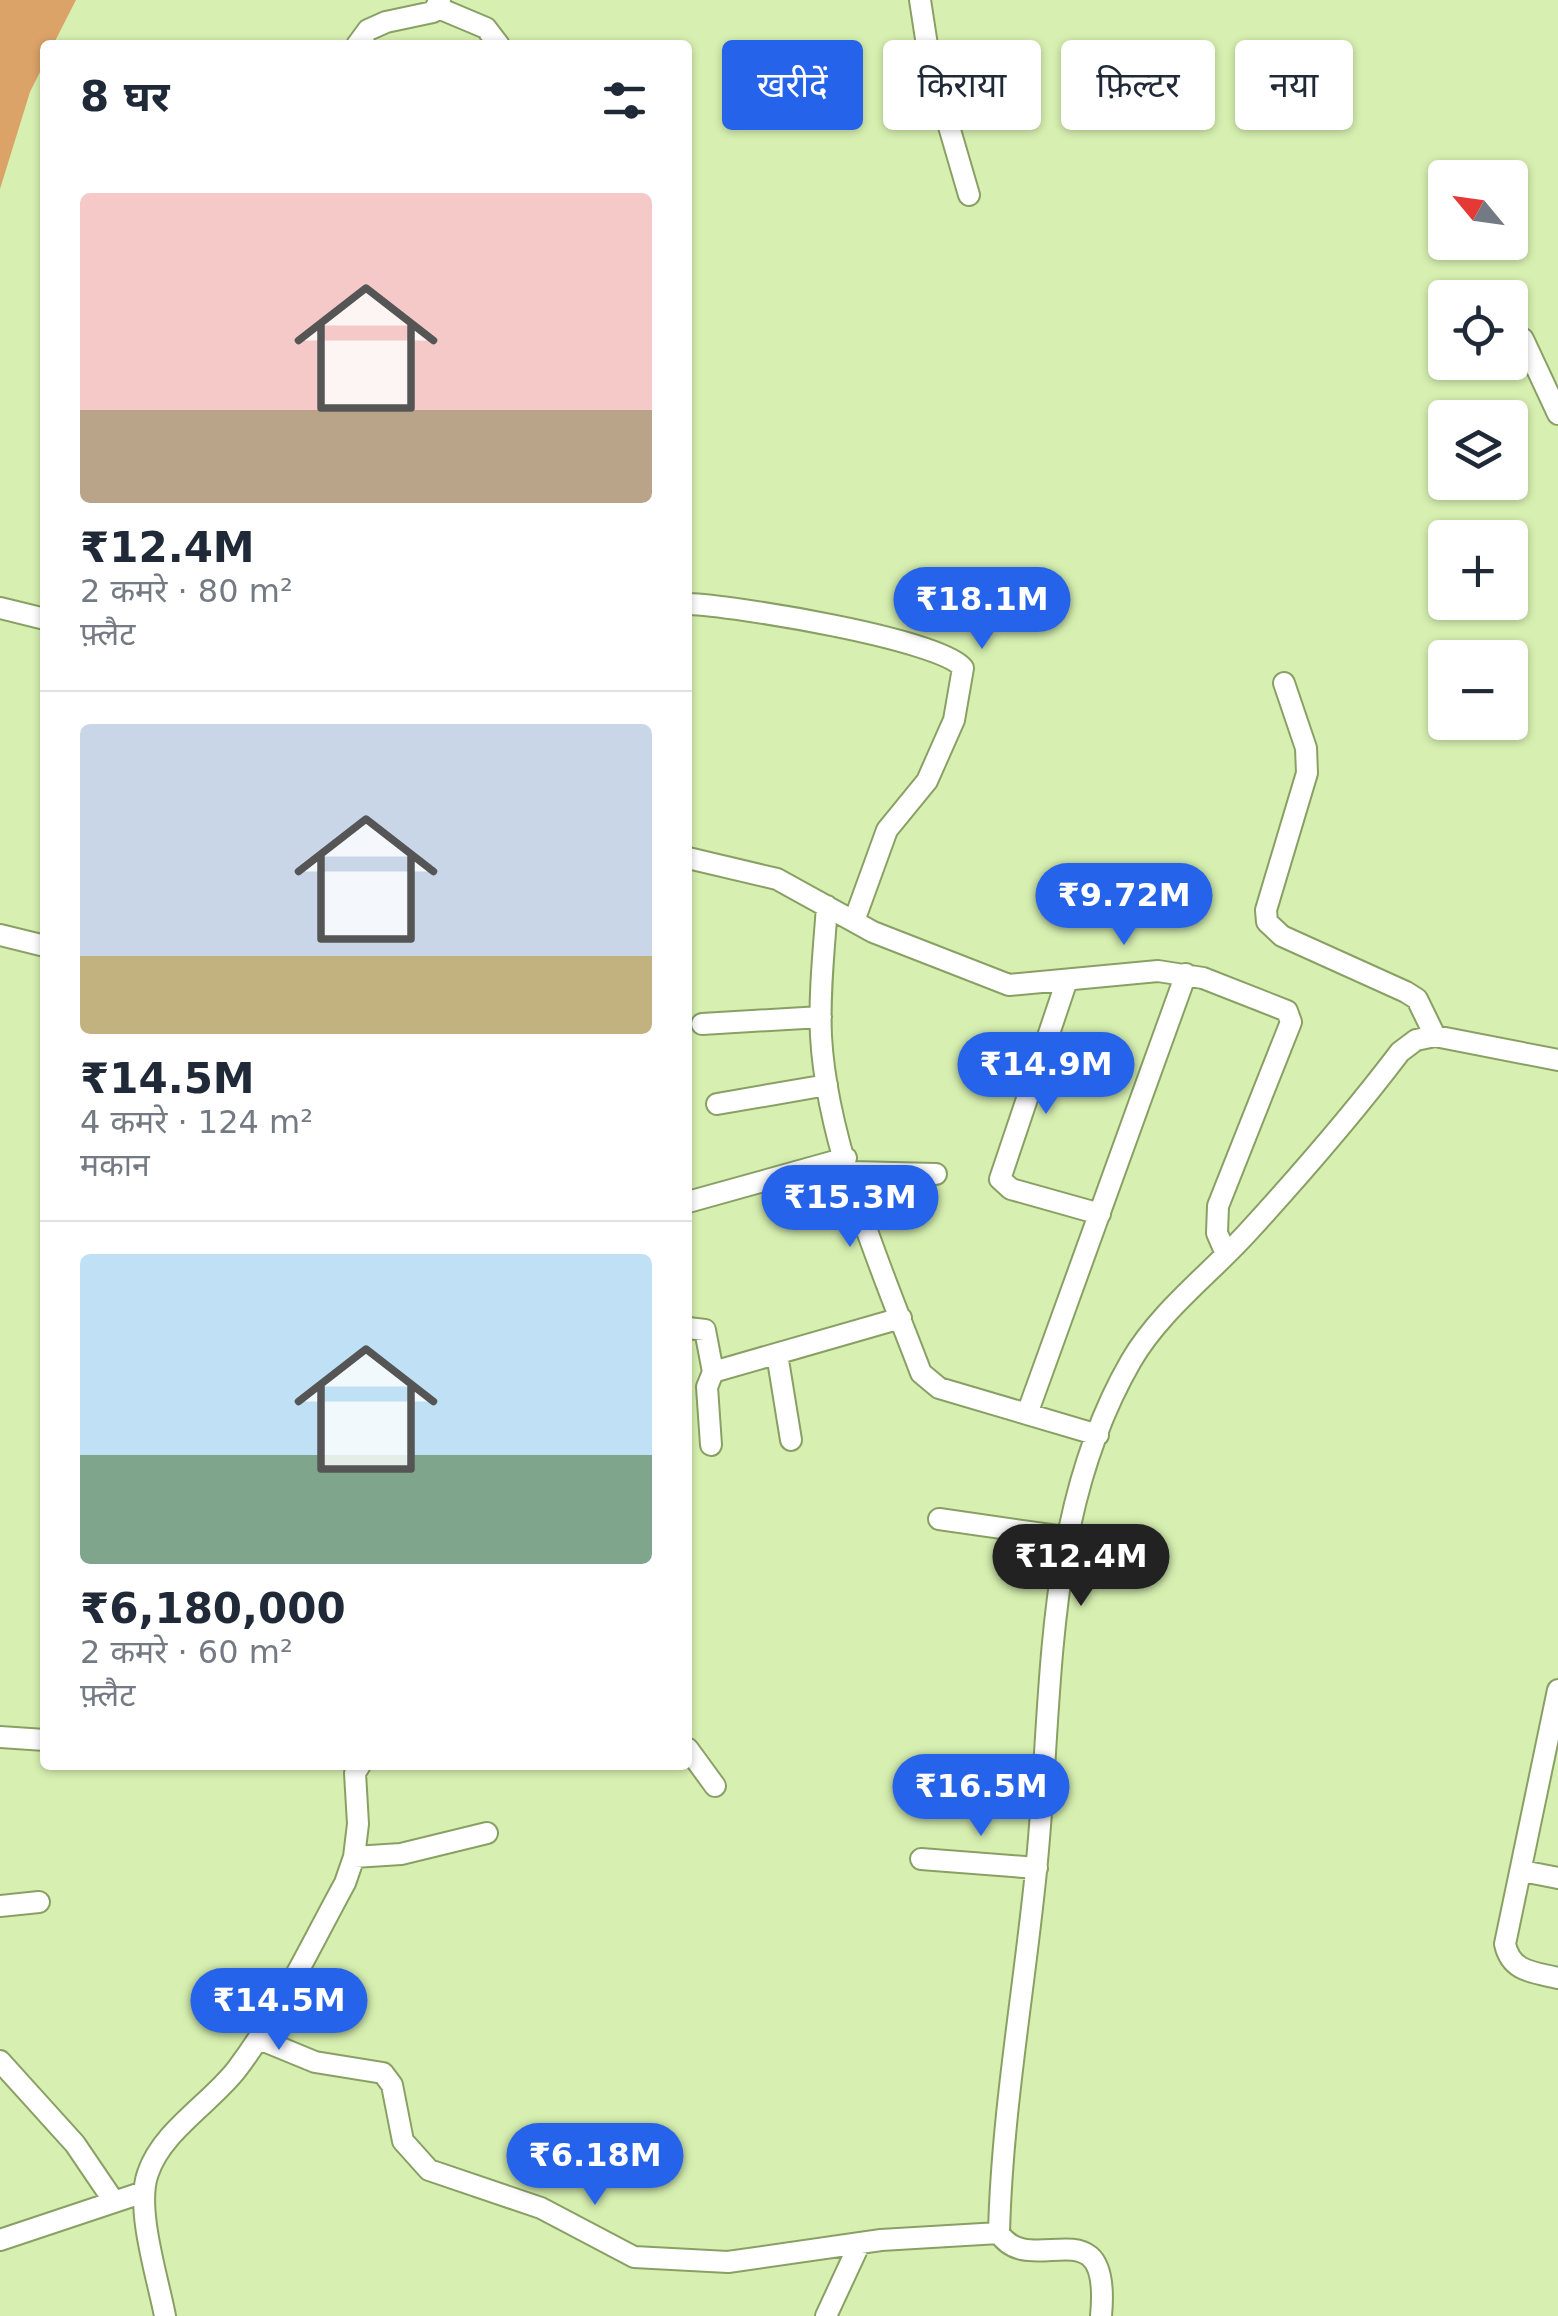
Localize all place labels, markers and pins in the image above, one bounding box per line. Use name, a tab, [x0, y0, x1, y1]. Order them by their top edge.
pin: ₹18.1M	[901, 567, 1063, 652]
pin: ₹9.72M	[1043, 863, 1205, 948]
pin: ₹14.9M	[965, 1032, 1127, 1117]
pin: ₹15.3M	[769, 1165, 931, 1250]
pin: ₹12.4M	[1000, 1524, 1162, 1609]
pin: ₹16.5M	[900, 1754, 1062, 1839]
pin: ₹14.5M	[198, 1968, 360, 2053]
pin: ₹6.18M	[514, 2123, 676, 2208]

